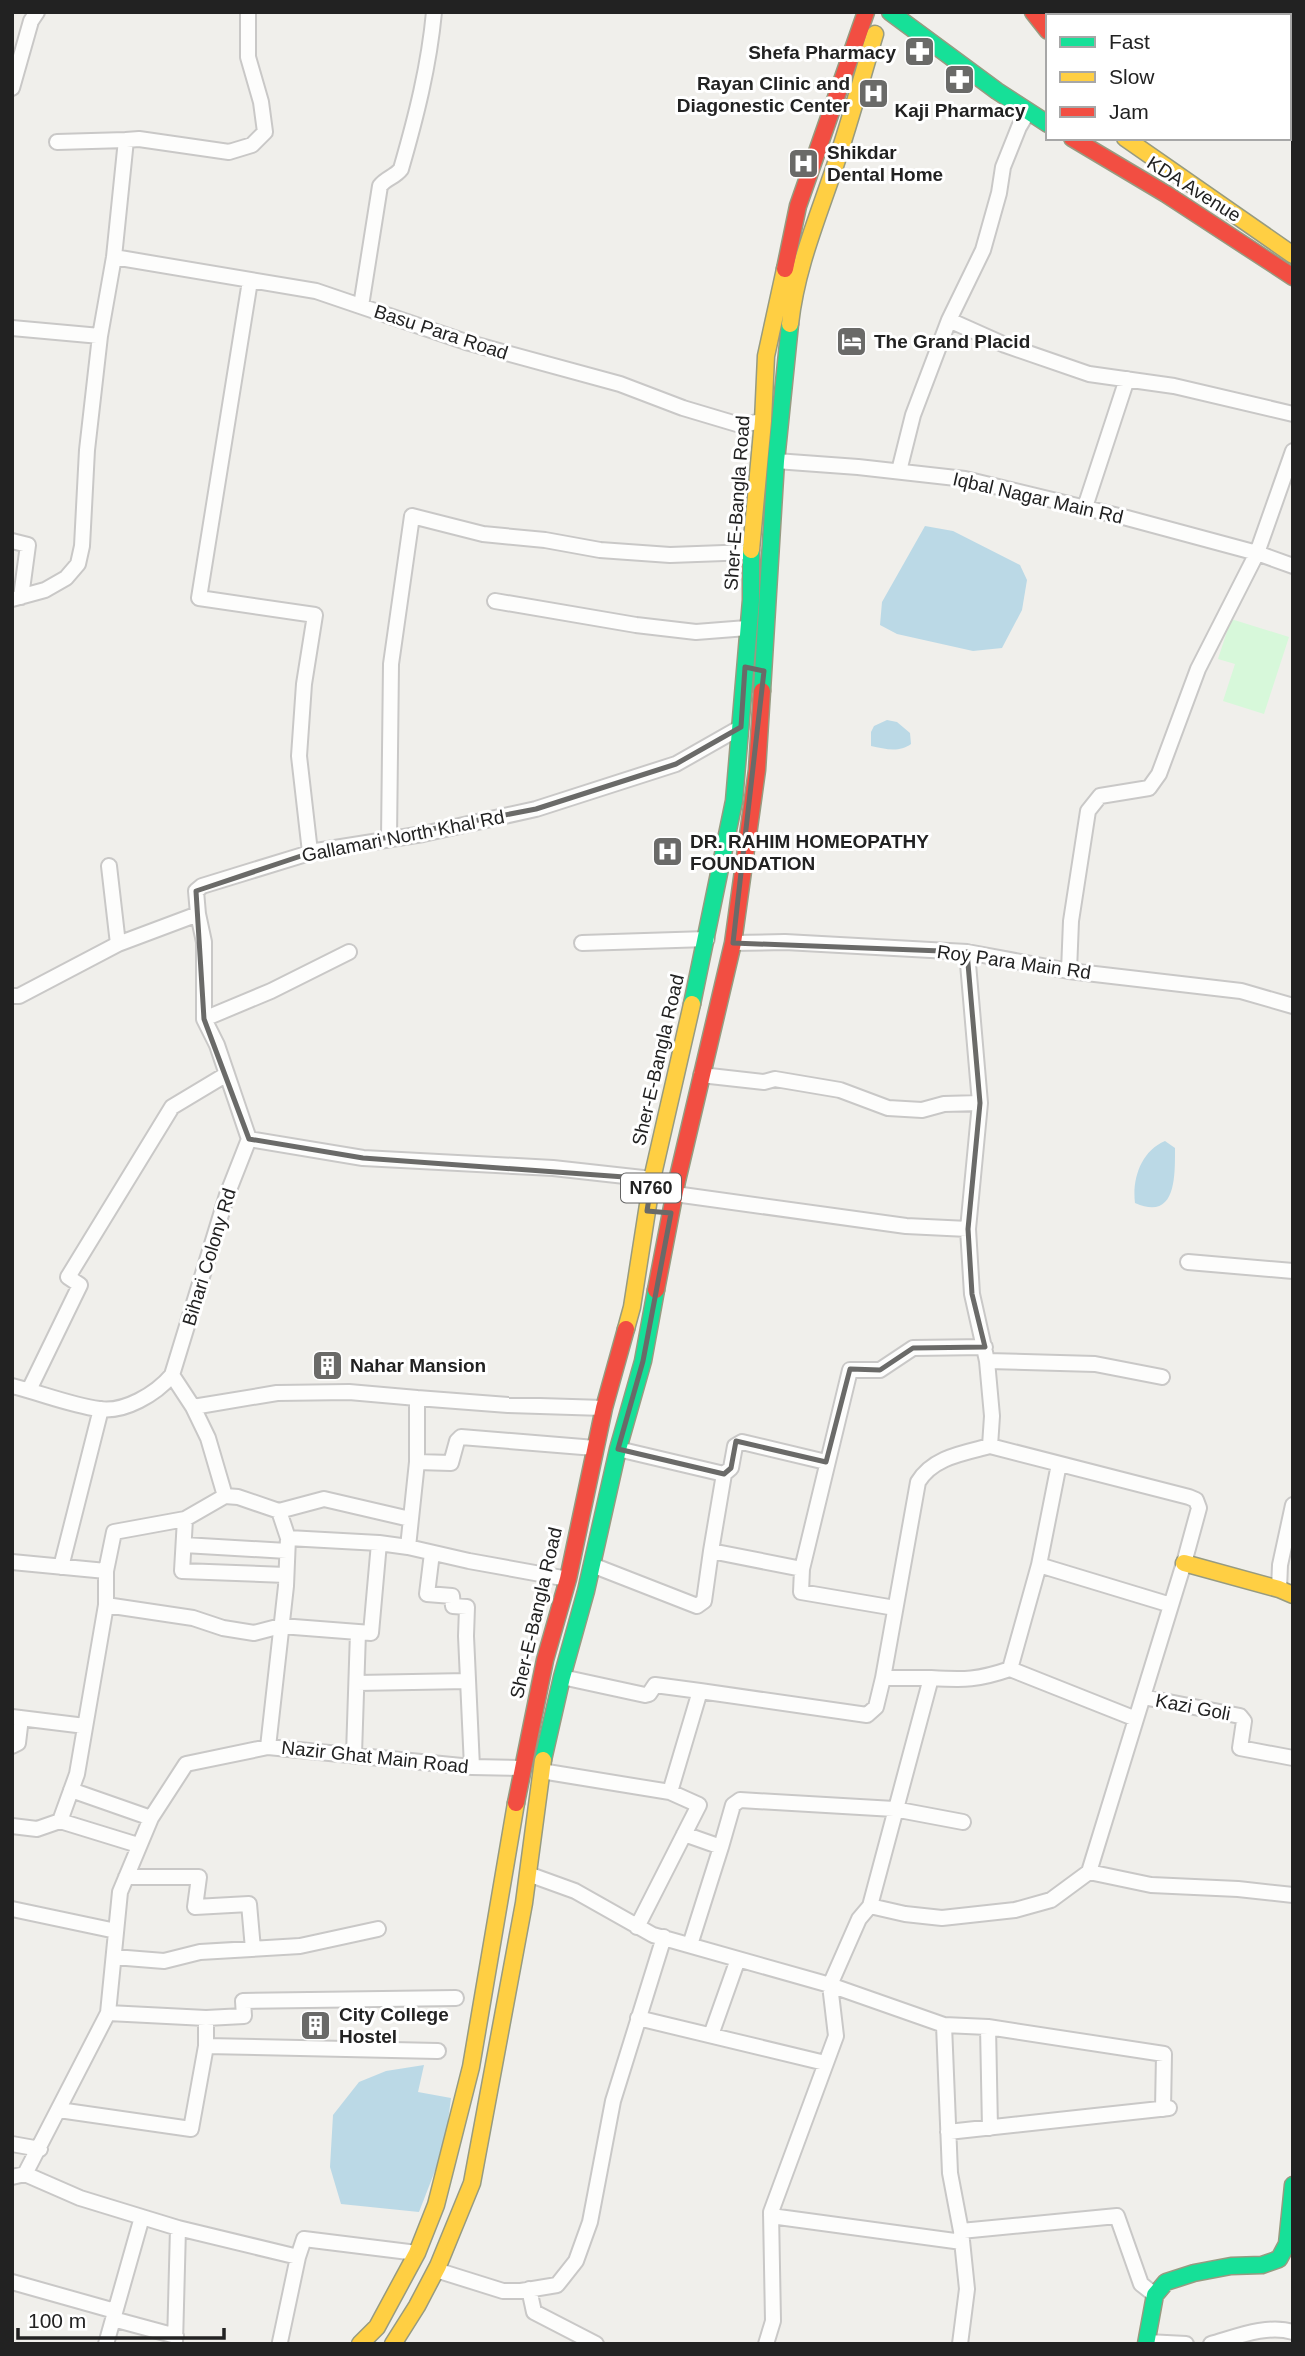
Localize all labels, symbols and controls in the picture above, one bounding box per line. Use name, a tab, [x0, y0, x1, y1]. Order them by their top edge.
legend	[1046, 14, 1291, 140]
text: Fast	[1109, 30, 1150, 53]
pharmacy icon: Shefa Pharmacy	[902, 35, 936, 69]
place label: Shefa Pharmacy	[748, 42, 896, 63]
pharmacy icon: Kaji Pharmacy	[943, 62, 977, 96]
text: Slow	[1109, 65, 1155, 88]
place label: Rayan Clinic and Diagonestic Center	[677, 73, 851, 116]
hospital icon: Rayan Clinic and Diagonestic Center	[856, 77, 890, 111]
place label: Kaji Pharmacy	[895, 100, 1026, 121]
text: Jam	[1109, 100, 1149, 123]
place label: Shikdar Dental Home	[827, 142, 943, 185]
hospital icon: Shikdar Dental Home	[787, 146, 821, 180]
street label: KDA Avenue	[1143, 152, 1245, 226]
street label: Basu Para Road	[371, 300, 511, 364]
hotel icon: The Grand Placid	[834, 324, 868, 358]
place label: The Grand Placid	[874, 331, 1030, 352]
street label: Sher-E-Bangla Road	[720, 415, 754, 591]
street label: Iqbal Nagar Main Rd	[951, 468, 1125, 528]
street label: Gallamari North Khal Rd	[300, 806, 506, 866]
place label: DR. RAHIM HOMEOPATHY FOUNDATION	[690, 831, 929, 874]
hospital icon: DR. RAHIM HOMEOPATHY FOUNDATION	[650, 835, 684, 869]
street label: Roy Para Main Rd	[936, 941, 1092, 983]
street label: Sher-E-Bangla Road	[628, 972, 688, 1148]
road number: N760	[621, 1174, 681, 1203]
street label: Bihari Colony Rd	[178, 1186, 240, 1328]
building icon: Nahar Mansion	[310, 1348, 344, 1382]
place label: Nahar Mansion	[350, 1355, 486, 1376]
street label: Sher-E-Bangla Road	[506, 1525, 566, 1701]
street label: Kazi Goli	[1154, 1689, 1232, 1725]
street label: Nazir Ghat Main Road	[280, 1737, 470, 1777]
place label: City College Hostel	[339, 2004, 449, 2047]
building icon: City College Hostel	[299, 2008, 333, 2042]
scale bar	[18, 2296, 224, 2340]
text: 100 m	[28, 2309, 86, 2332]

